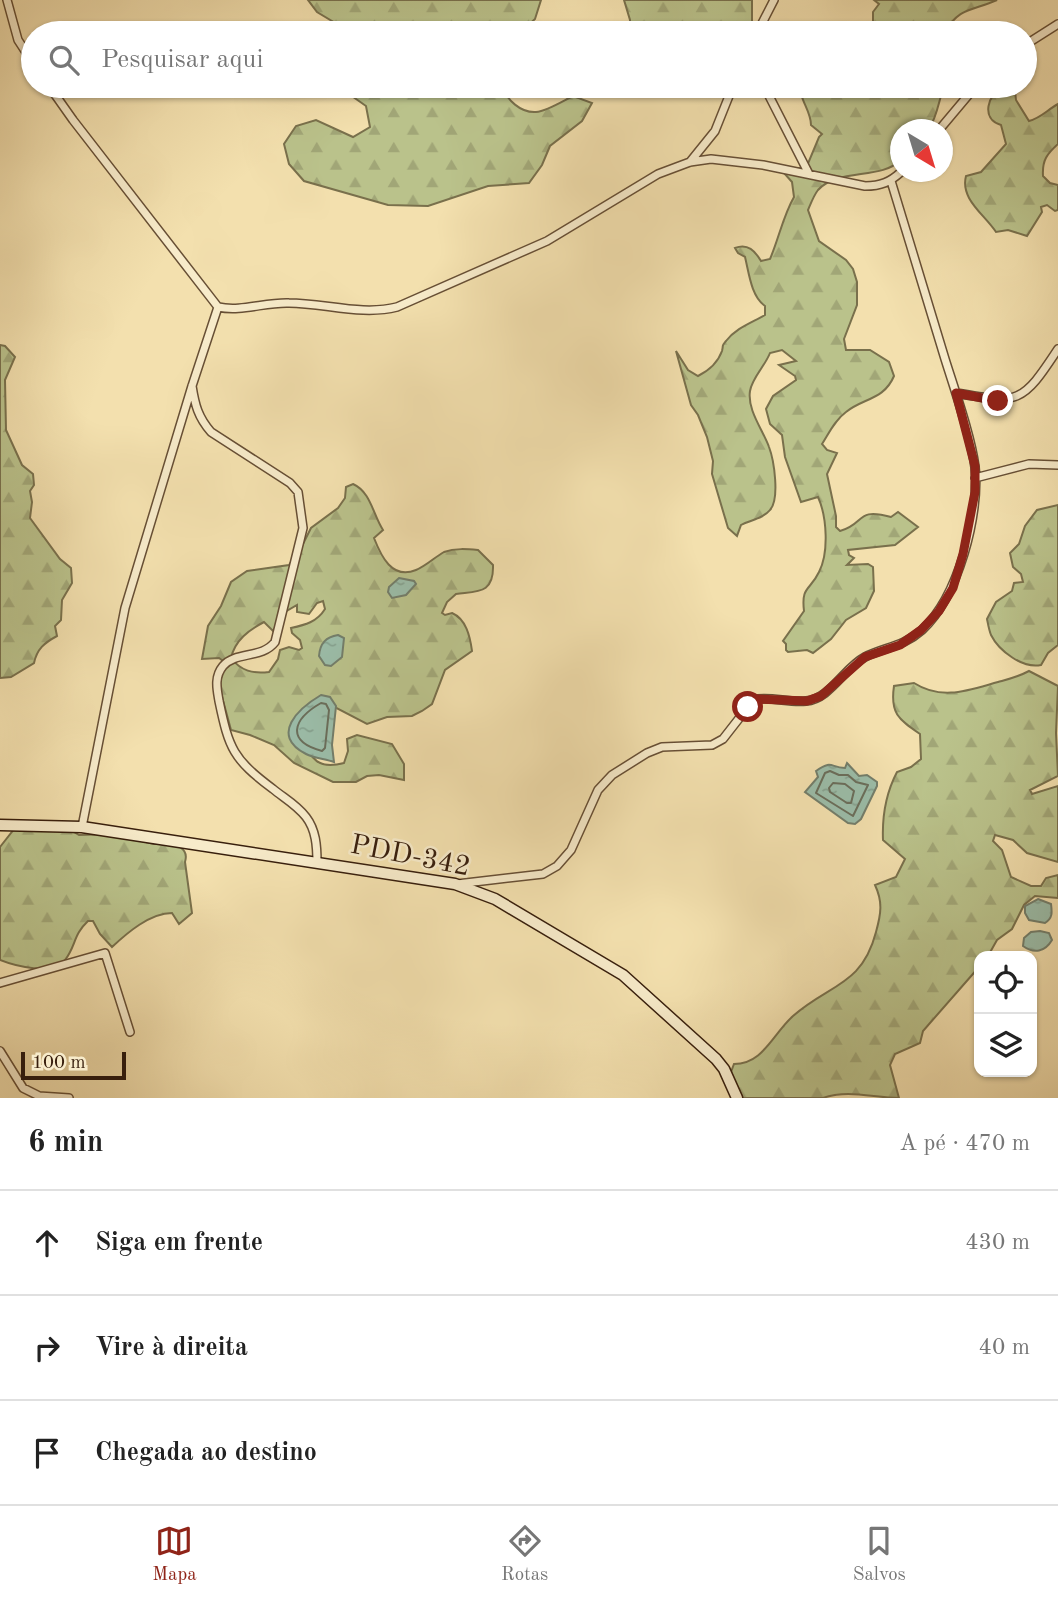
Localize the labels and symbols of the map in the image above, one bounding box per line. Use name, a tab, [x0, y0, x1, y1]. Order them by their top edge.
north arrow	[890, 119, 953, 182]
route end	[982, 385, 1013, 416]
route start	[732, 691, 763, 722]
street label: PDD-342	[348, 832, 472, 882]
scale bar	[21, 1049, 126, 1081]

